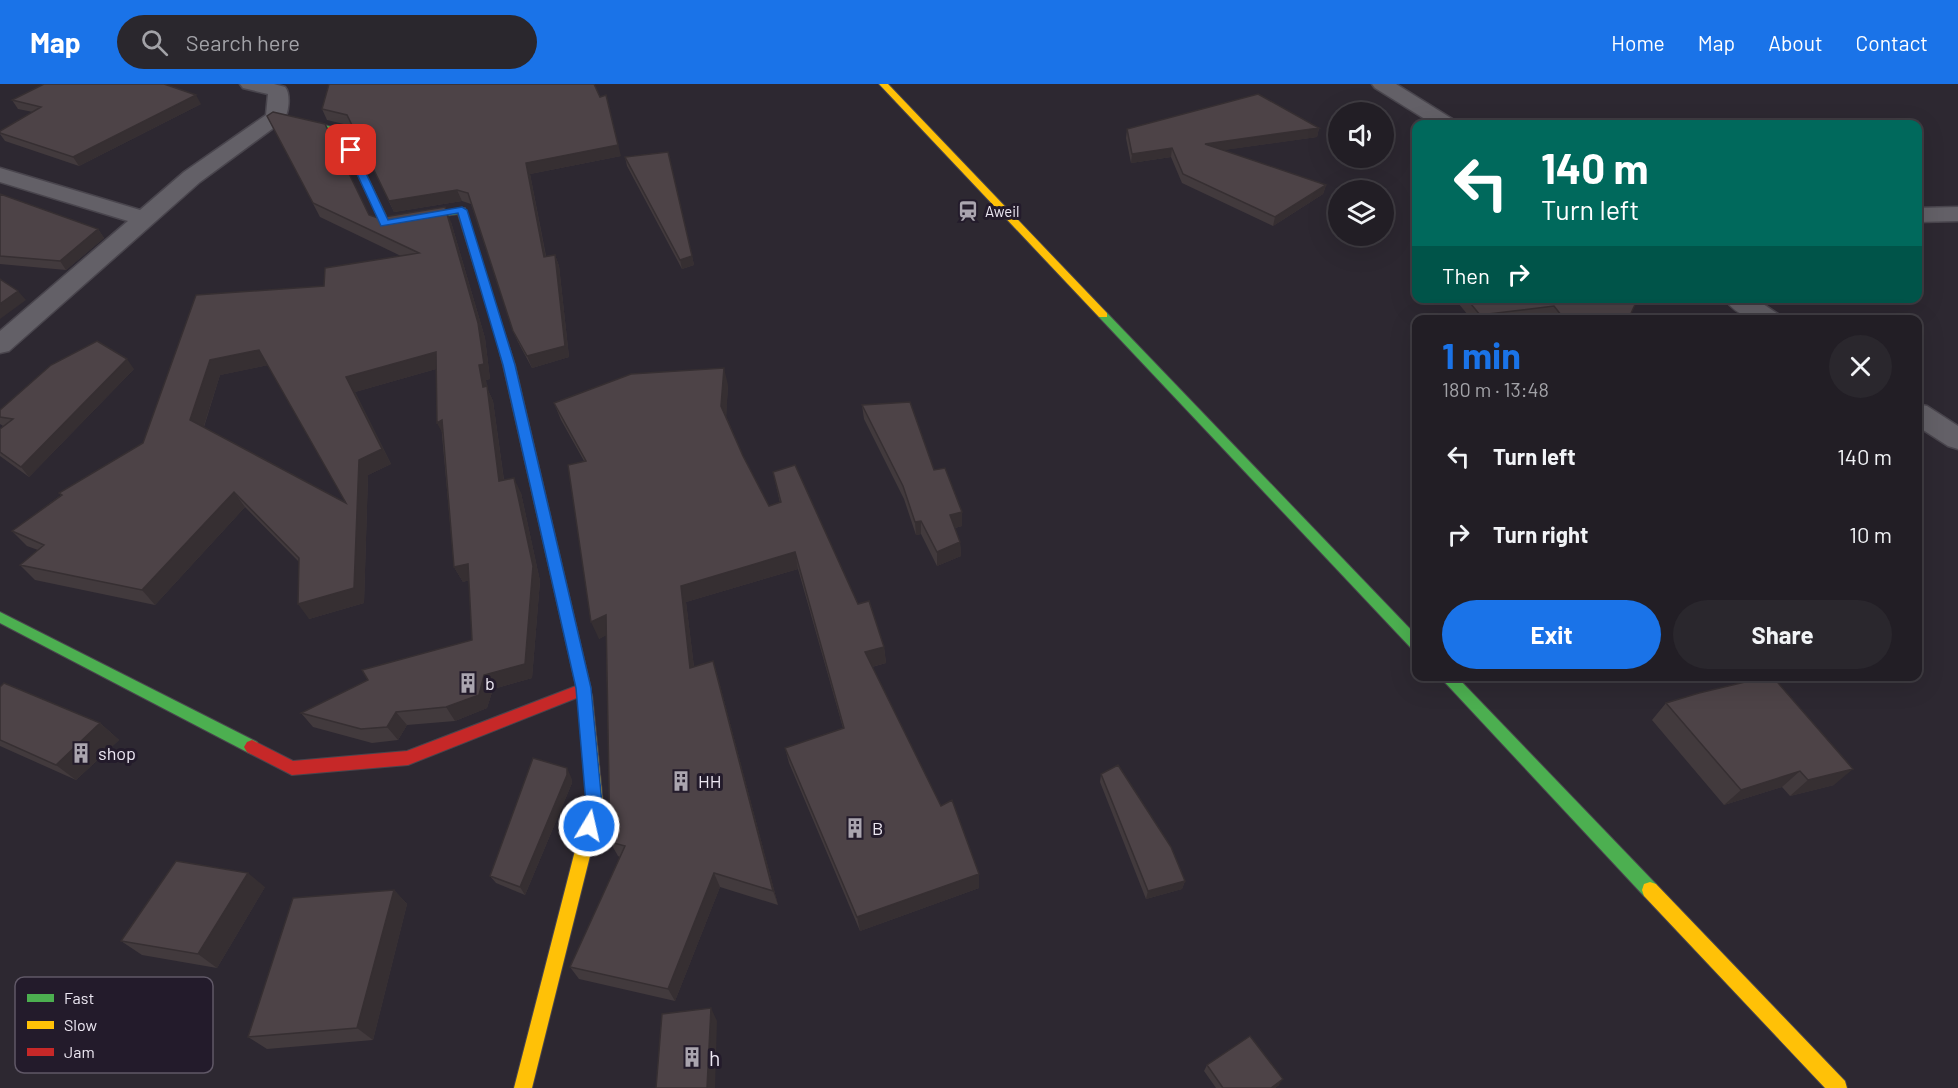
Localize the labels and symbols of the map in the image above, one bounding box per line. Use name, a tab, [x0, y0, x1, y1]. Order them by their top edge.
pin	[325, 124, 376, 175]
station icon: Aweil	[956, 199, 980, 223]
place label: Aweil	[985, 202, 1020, 220]
building icon: b	[456, 671, 480, 695]
place label: b	[485, 672, 495, 694]
building icon: shop	[69, 741, 93, 765]
place label: shop	[98, 742, 136, 764]
building icon: HH	[669, 769, 693, 793]
place label: HH	[698, 770, 722, 792]
position arrow	[557, 794, 621, 858]
building icon: B	[843, 816, 867, 840]
place label: B	[872, 817, 883, 839]
legend	[15, 977, 213, 1073]
text: Fast	[64, 988, 94, 1007]
text: Slow	[64, 1015, 97, 1034]
text: Jam	[64, 1042, 95, 1061]
building icon: h	[680, 1045, 704, 1069]
place label: h	[709, 1045, 720, 1070]

